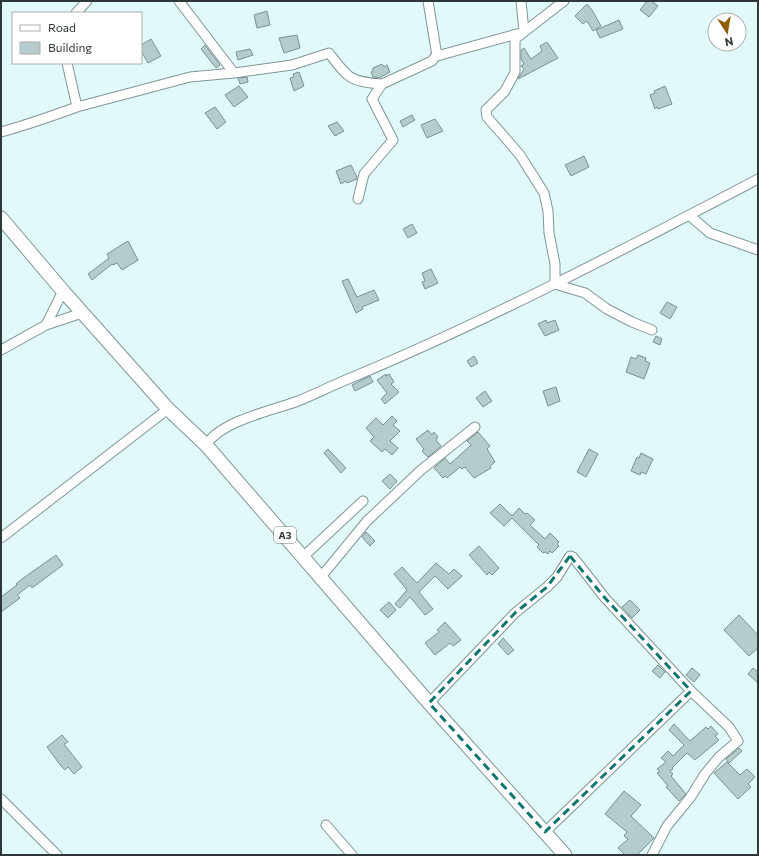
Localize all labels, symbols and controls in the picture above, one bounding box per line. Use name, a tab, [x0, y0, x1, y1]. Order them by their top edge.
legend	[12, 12, 142, 64]
north arrow	[707, 12, 747, 52]
text: Road	[48, 20, 76, 34]
text: N	[724, 35, 735, 49]
text: Building	[48, 40, 92, 54]
road number: A3	[274, 527, 296, 543]

